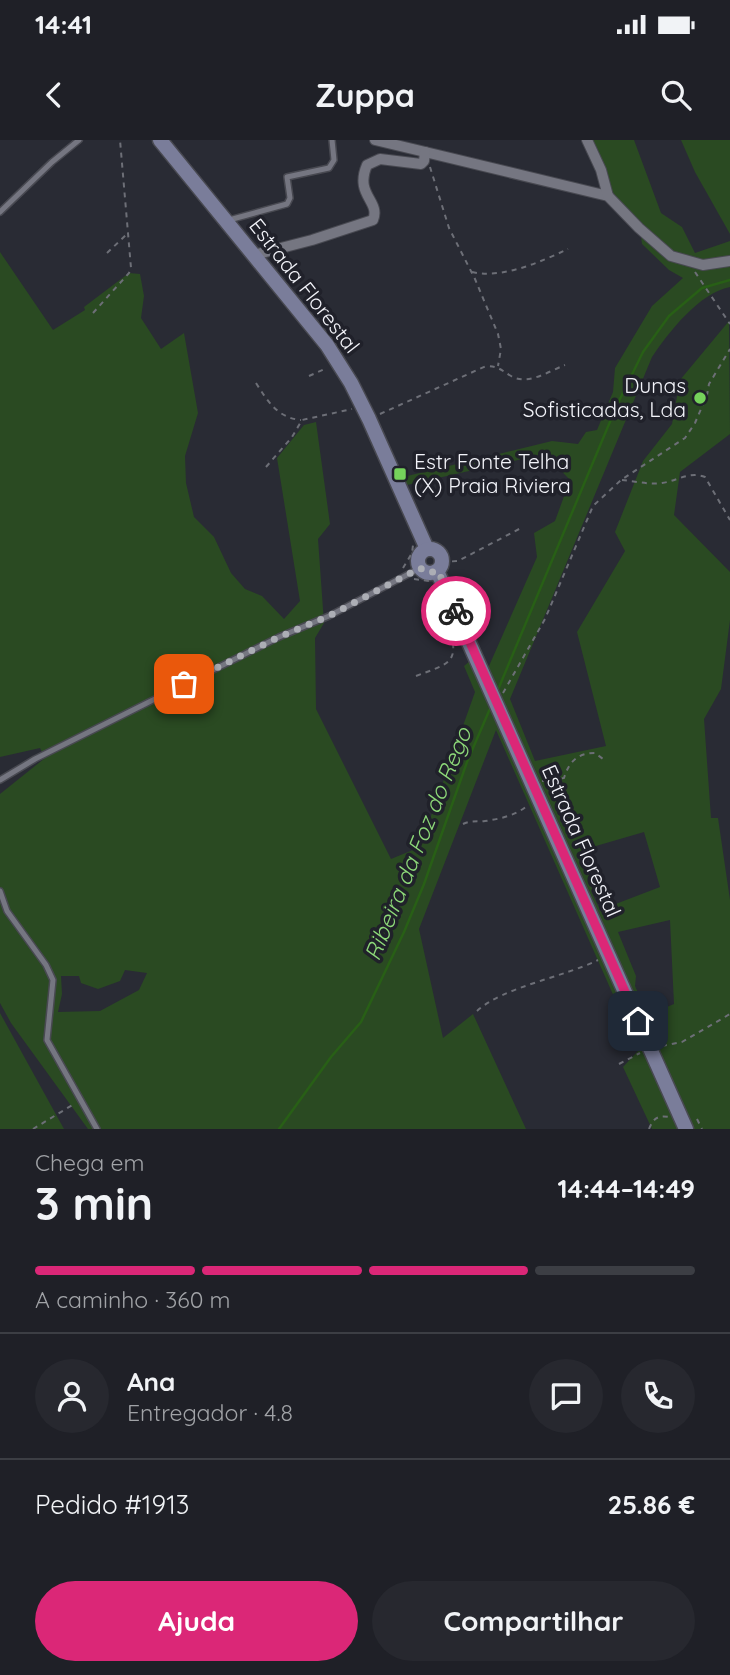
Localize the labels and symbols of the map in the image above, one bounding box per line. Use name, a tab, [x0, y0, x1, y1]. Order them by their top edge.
street label: Estrada Florestal	[244, 213, 365, 358]
place label: Dunas Sofisticadas, Lda	[523, 372, 686, 422]
marker: Dunas Sofisticadas, Lda	[692, 390, 708, 406]
place label: Estr Fonte Telha (X) Praia Riviera	[414, 448, 571, 498]
marker: Estr Fonte Telha (X) Praia Riviera	[392, 466, 408, 482]
courier	[421, 576, 491, 646]
pin	[154, 654, 214, 714]
water label: Ribeira da Foz do Rego	[357, 722, 478, 965]
street label: Estrada Florestal	[537, 760, 627, 921]
pin	[608, 991, 668, 1051]

